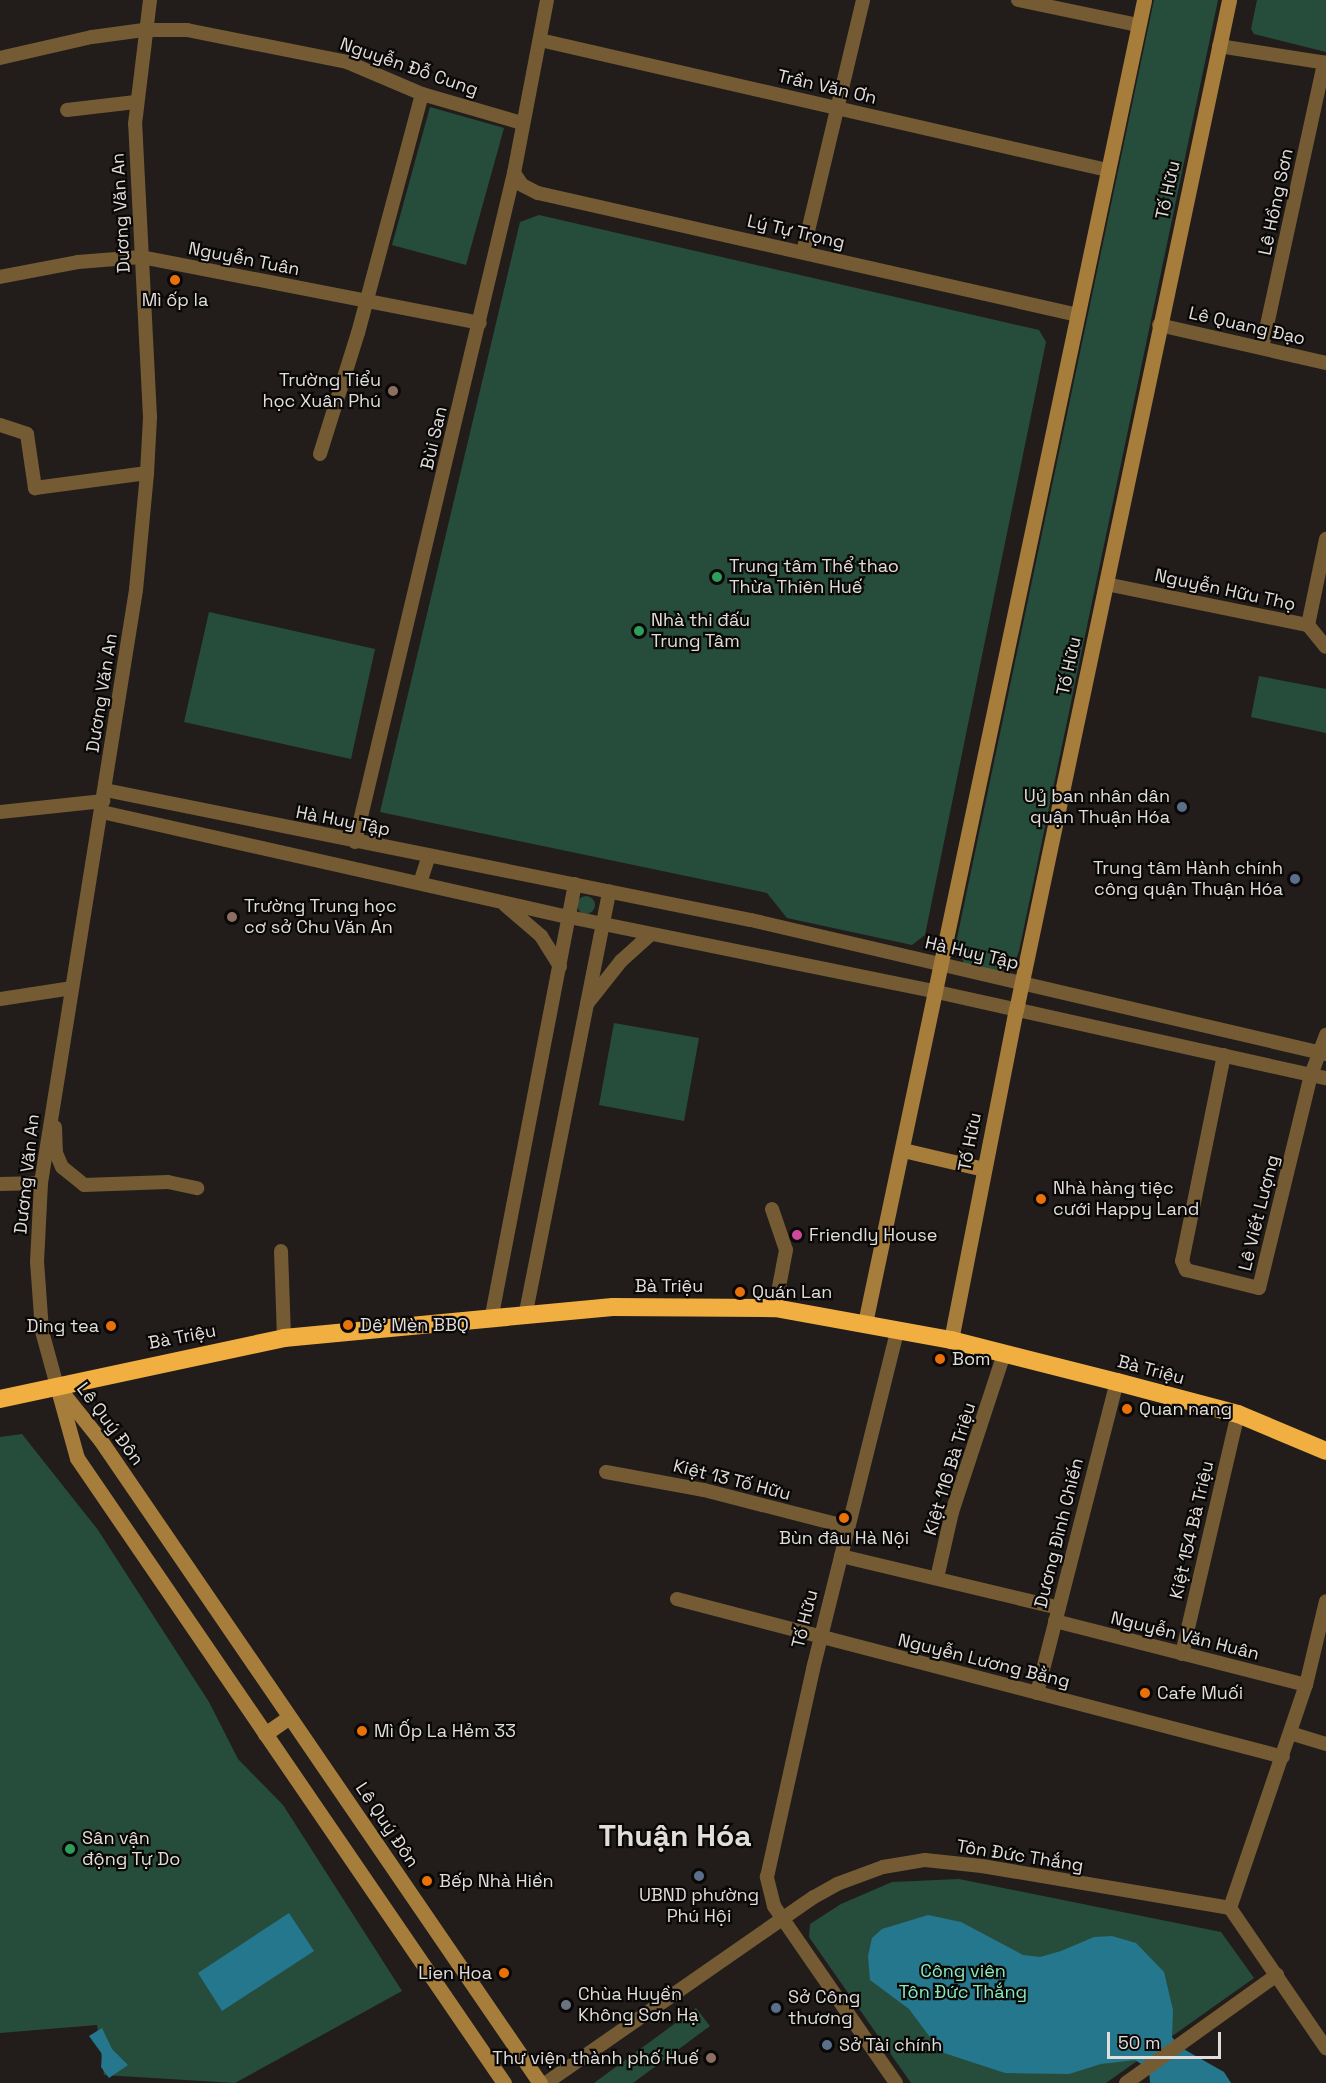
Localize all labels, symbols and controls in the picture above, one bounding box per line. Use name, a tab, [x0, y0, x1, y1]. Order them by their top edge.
street label: Nguyễn Đỗ Cung	[337, 33, 481, 101]
street label: Trần Văn Ơn	[775, 65, 879, 109]
street label: Lê Hồng Sơn	[1254, 147, 1298, 257]
street label: Dương Văn An	[107, 152, 135, 274]
street label: Tố Hữu	[1151, 159, 1185, 221]
street label: Lý Tự Trọng	[745, 210, 847, 254]
street label: Nguyễn Tuân	[186, 238, 302, 280]
marker: Mì ốp la	[168, 273, 182, 287]
place label: Mì ốp la	[142, 289, 208, 311]
street label: Lê Quang Đạo	[1187, 302, 1307, 350]
place label: Trường Tiểu học Xuân Phú	[262, 370, 381, 412]
marker: Trường Tiểu học Xuân Phú	[386, 384, 400, 398]
street label: Bùi San	[416, 404, 452, 472]
place label: Trung tâm Thể thao Thừa Thiên Huế	[729, 556, 899, 598]
street label: Nguyễn Hữu Thọ	[1152, 564, 1298, 616]
marker: Trung tâm Thể thao Thừa Thiên Huế	[710, 570, 724, 584]
place label: Nhà thi đấu Trung Tâm	[651, 610, 750, 652]
marker: Nhà thi đấu Trung Tâm	[632, 624, 646, 638]
street label: Dương Văn An	[82, 632, 122, 754]
street label: Tố Hữu	[1052, 635, 1086, 697]
place label: Uỷ ban nhân dân quận Thuận Hóa	[1024, 786, 1170, 828]
marker: Uỷ ban nhân dân quận Thuận Hóa	[1175, 800, 1189, 814]
street label: Hà Huy Tập	[294, 801, 392, 841]
place label: Trung tâm Hành chính công quận Thuận Hóa	[1093, 858, 1283, 900]
marker: Trung tâm Hành chính công quận Thuận Hóa	[1288, 872, 1302, 886]
place label: Trường Trung học cơ sở Chu Văn An	[244, 896, 397, 938]
marker: Trường Trung học cơ sở Chu Văn An	[225, 910, 239, 924]
street label: Hà Huy Tập	[923, 932, 1021, 974]
street label: Tố Hữu	[954, 1111, 986, 1173]
street label: Dương Văn An	[10, 1113, 44, 1235]
street label: Lê Viết Lượng	[1234, 1153, 1284, 1273]
place label: Nhà hàng tiệc cưới Happy Land	[1053, 1178, 1199, 1220]
marker: Nhà hàng tiệc cưới Happy Land	[1034, 1192, 1048, 1206]
place label: Friendly House	[809, 1224, 937, 1246]
marker: Friendly House	[790, 1228, 804, 1242]
street label: Bà Triệu	[635, 1275, 703, 1297]
place label: Quán Lan	[752, 1281, 832, 1303]
marker: Quán Lan	[733, 1285, 747, 1299]
place label: Dê' Mèn BBQ	[360, 1314, 469, 1336]
place label: Ding tea	[26, 1315, 99, 1337]
marker: Dê' Mèn BBQ	[341, 1318, 355, 1332]
marker: Ding tea	[104, 1319, 118, 1333]
street label: Bà Triệu	[146, 1320, 218, 1354]
place label: Bom	[952, 1348, 991, 1370]
street label: Bà Triệu	[1115, 1351, 1187, 1389]
marker: Bom	[933, 1352, 947, 1366]
street label: Lê Quý Đôn	[72, 1378, 148, 1470]
place label: Quan nang	[1139, 1398, 1232, 1420]
street label: Kiệt 116 Bà Triệu	[919, 1400, 981, 1538]
marker: Quan nang	[1120, 1402, 1134, 1416]
street label: Kiệt 13 Tố Hữu	[671, 1455, 793, 1505]
street label: Dương Đình Chiến	[1030, 1456, 1088, 1610]
street label: Kiệt 154 Bà Triệu	[1166, 1459, 1218, 1601]
marker: Bùn đâu Hà Nội	[837, 1511, 851, 1525]
place label: Bùn đâu Hà Nội	[779, 1527, 909, 1549]
street label: Tố Hữu	[787, 1588, 823, 1650]
street label: Nguyễn Văn Huân	[1108, 1607, 1262, 1665]
street label: Nguyễn Lương Bằng	[896, 1629, 1072, 1693]
place label: Cafe Muối	[1157, 1682, 1243, 1704]
marker: Cafe Muối	[1138, 1686, 1152, 1700]
place label: Mì Ốp La Hẻm 33	[374, 1720, 516, 1742]
marker: Mì Ốp La Hẻm 33	[355, 1724, 369, 1738]
street label: Lê Quý Đôn	[351, 1778, 423, 1872]
district label: Thuận Hóa	[598, 1818, 752, 1854]
place label: Sân vận động Tự Do	[82, 1828, 181, 1870]
street label: Tôn Đức Thắng	[955, 1835, 1085, 1877]
marker: Sân vận động Tự Do	[63, 1842, 77, 1856]
marker: UBND phường Phú Hội	[692, 1869, 706, 1883]
place label: Bếp Nhà Hiền	[439, 1870, 554, 1892]
marker: Bếp Nhà Hiền	[420, 1874, 434, 1888]
place label: UBND phường Phú Hội	[639, 1885, 759, 1928]
park label: Công viên Tôn Đức Thắng	[899, 1961, 1027, 2004]
place label: Lien Hoa	[418, 1962, 492, 1984]
marker: Lien Hoa	[497, 1966, 511, 1980]
place label: Chùa Huyền Không Sơn Hạ	[578, 1984, 699, 2026]
place label: Sở Công thương	[788, 1987, 860, 2030]
marker: Chùa Huyền Không Sơn Hạ	[559, 1998, 573, 2012]
marker: Sở Công thương	[769, 2001, 783, 2015]
scale bar	[1110, 2020, 1224, 2058]
text: 50 m	[1118, 2031, 1160, 2054]
place label: Sở Tài chính	[839, 2034, 943, 2056]
marker: Sở Tài chính	[820, 2038, 834, 2052]
place label: Thư viện thành phố Huế	[492, 2047, 699, 2069]
marker: Thư viện thành phố Huế	[704, 2051, 718, 2065]

